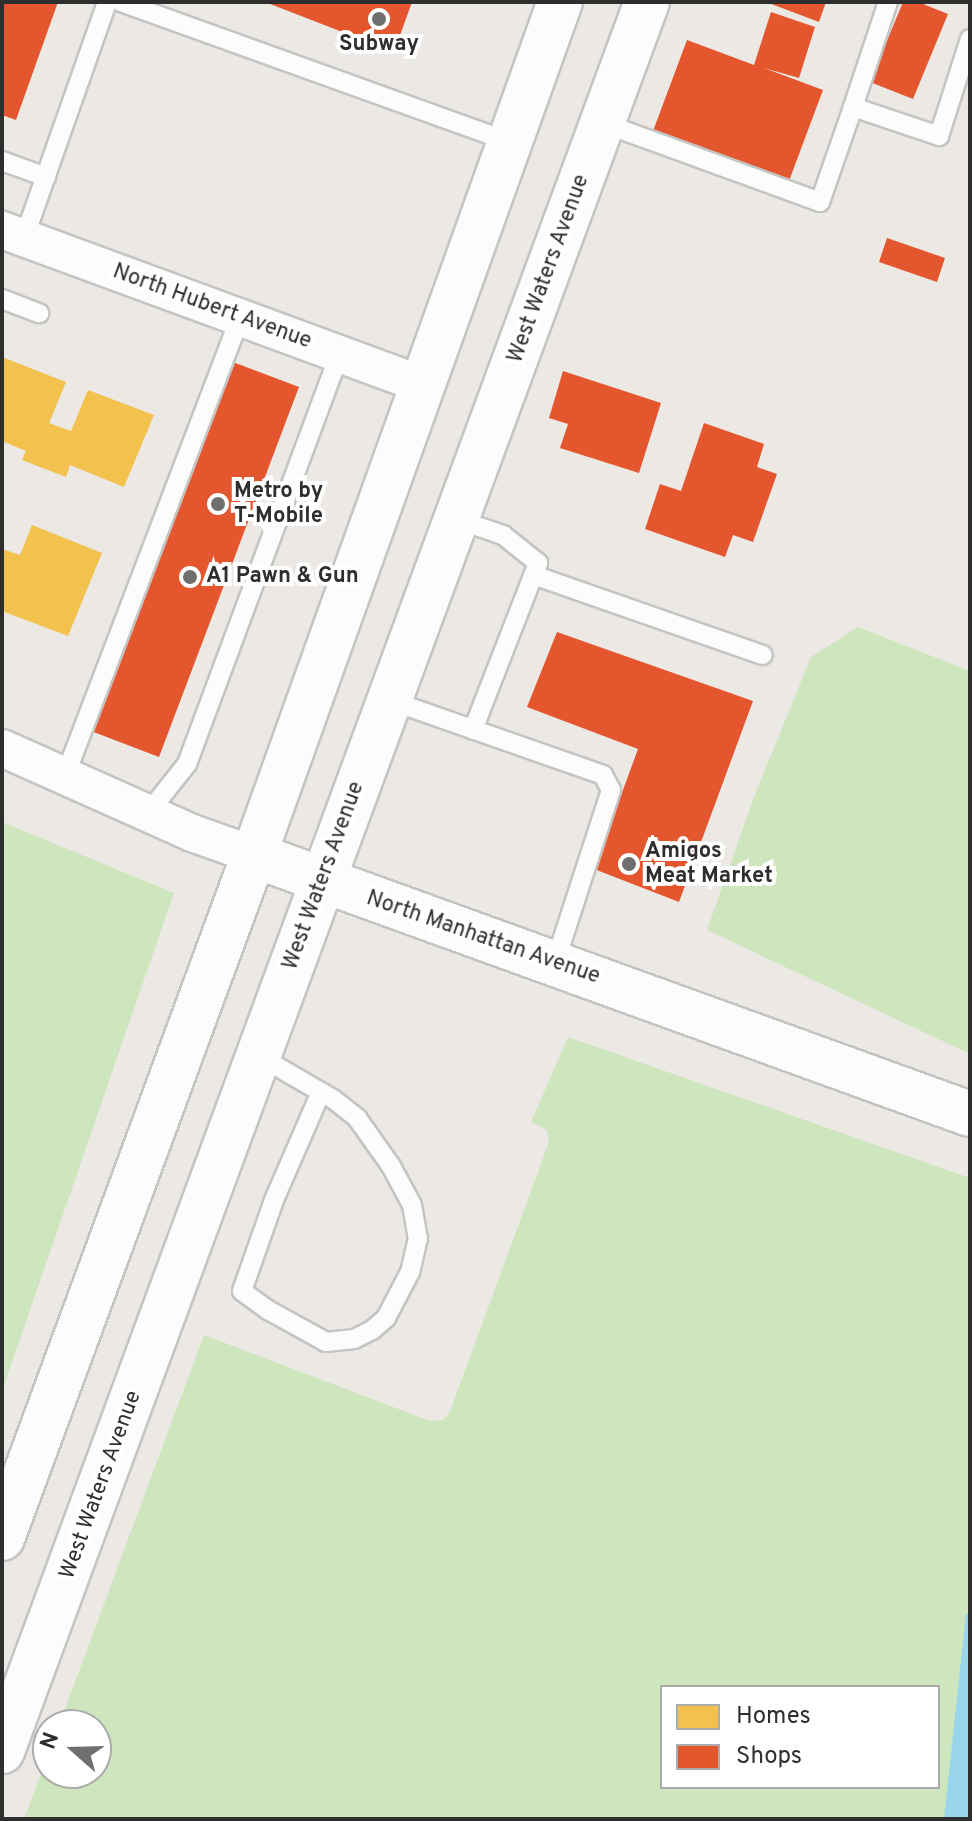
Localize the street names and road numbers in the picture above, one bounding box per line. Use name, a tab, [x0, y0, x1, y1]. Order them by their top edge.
street label: West Waters Avenue	[502, 171, 596, 367]
street label: North Hubert Avenue	[109, 259, 315, 355]
street label: West Waters Avenue	[277, 778, 371, 974]
street label: North Manhattan Avenue	[362, 885, 604, 991]
street label: West Waters Avenue	[54, 1387, 148, 1583]

